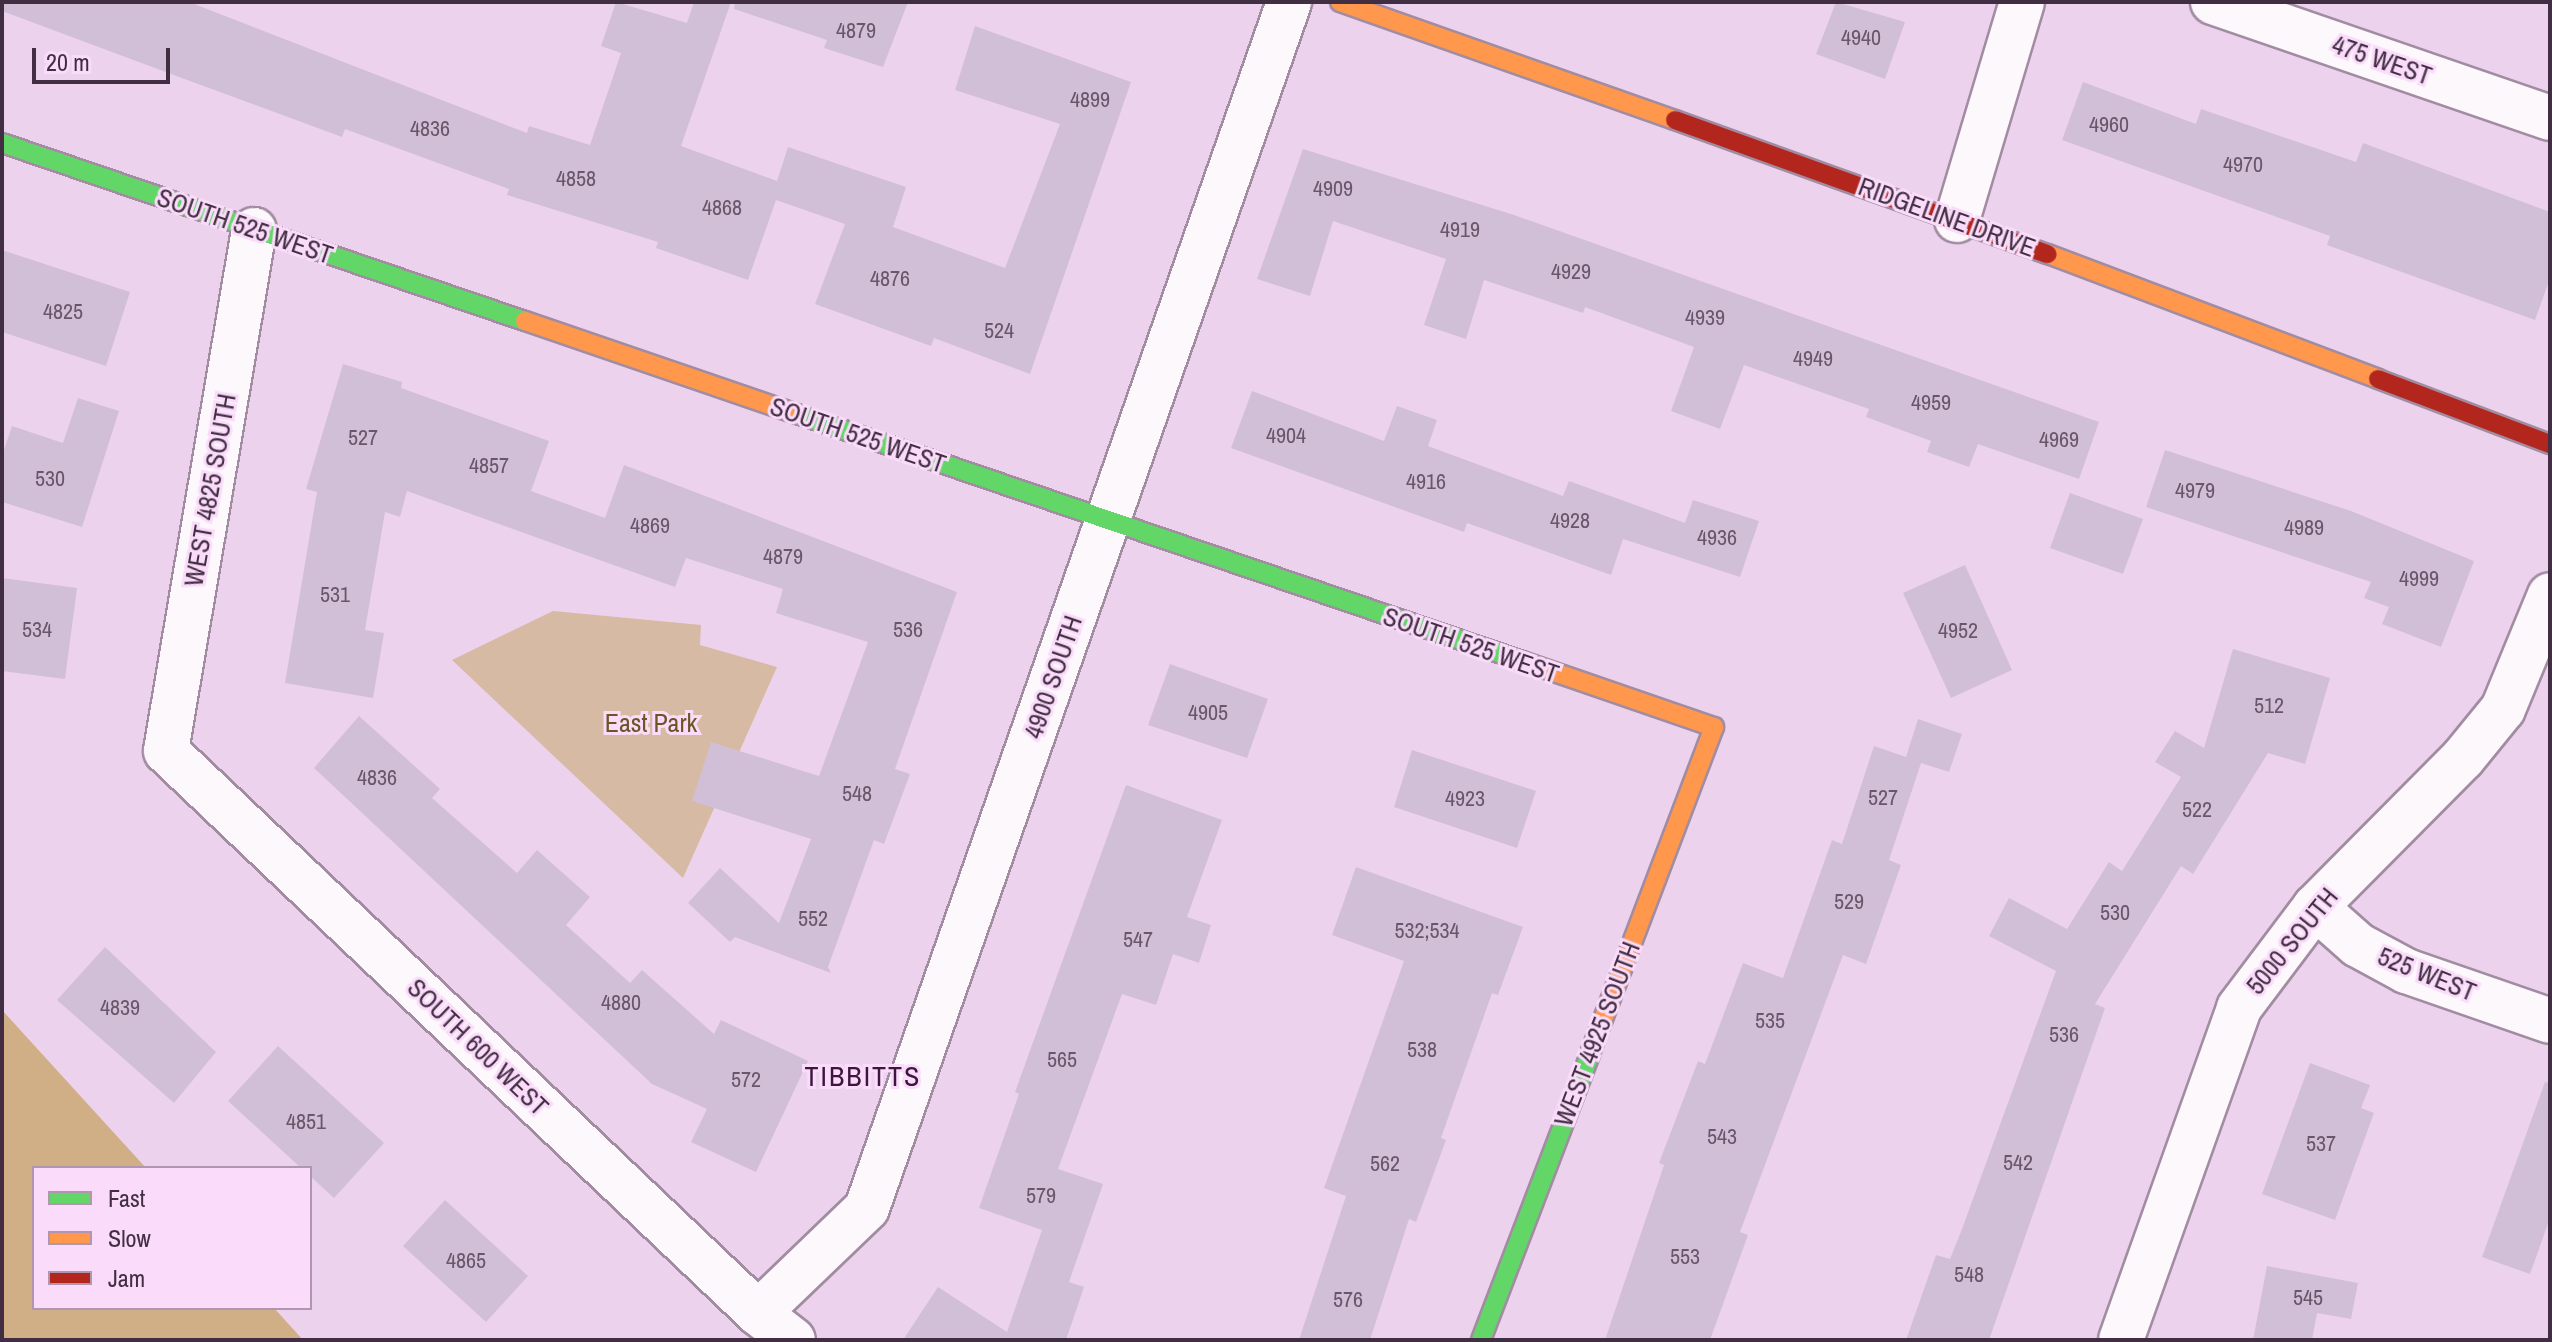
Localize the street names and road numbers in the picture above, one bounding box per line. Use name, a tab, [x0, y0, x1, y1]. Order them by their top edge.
street label: 475 WEST	[2328, 28, 2436, 92]
street label: RIDGELINE DRIVE	[1854, 171, 2040, 263]
street label: SOUTH 525 WEST	[153, 181, 337, 271]
street label: SOUTH 525 WEST	[766, 390, 950, 480]
street label: WEST 4825 SOUTH	[178, 391, 242, 589]
street label: SOUTH 525 WEST	[1379, 600, 1563, 690]
street label: 4900 SOUTH	[1017, 611, 1089, 743]
street label: 5000 SOUTH	[2240, 881, 2344, 1001]
street label: WEST 4925 SOUTH	[1547, 937, 1647, 1131]
street label: 525 WEST	[2373, 940, 2481, 1008]
street label: SOUTH 600 WEST	[401, 972, 555, 1122]

